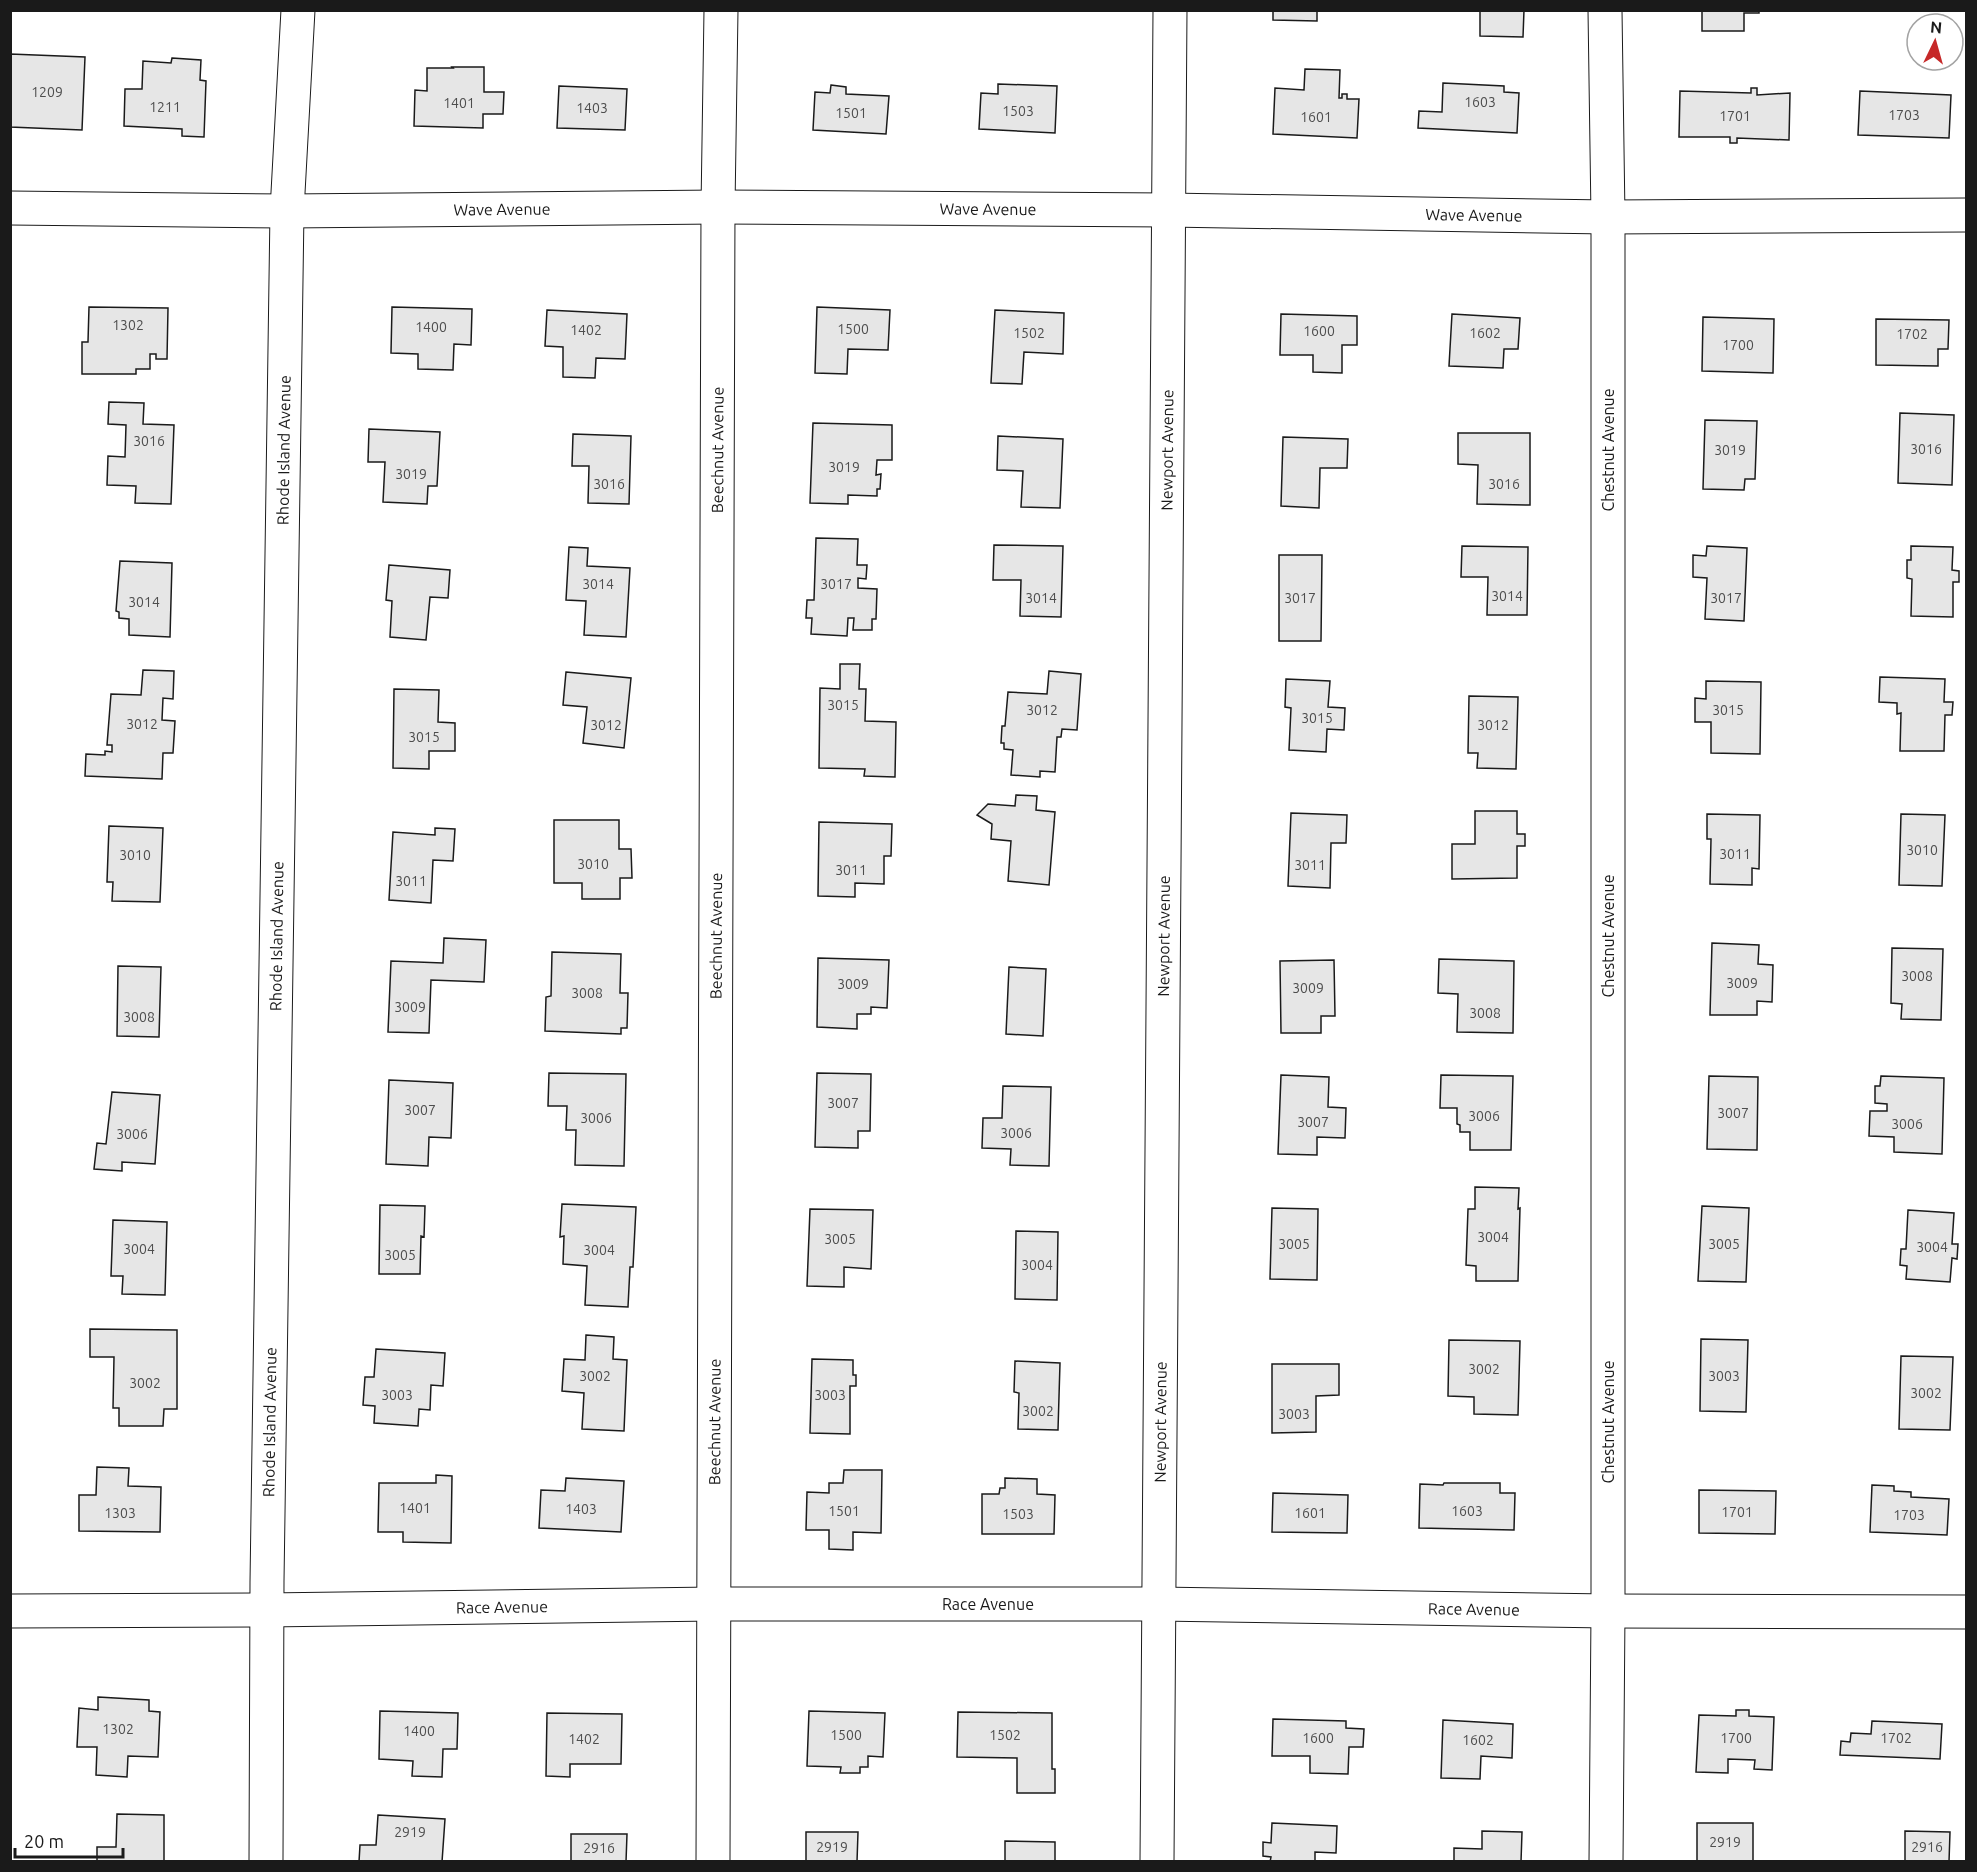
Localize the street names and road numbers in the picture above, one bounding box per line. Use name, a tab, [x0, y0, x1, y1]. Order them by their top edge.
street label: Wave Avenue	[939, 199, 1036, 218]
street label: Wave Avenue	[453, 200, 551, 218]
street label: Wave Avenue	[1425, 205, 1523, 225]
street label: Rhode Island Avenue	[273, 375, 294, 525]
street label: Beechnut Avenue	[708, 387, 726, 513]
street label: Chestnut Avenue	[1599, 388, 1617, 512]
street label: Newport Avenue	[1157, 389, 1176, 511]
street label: Rhode Island Avenue	[266, 861, 287, 1011]
street label: Beechnut Avenue	[707, 873, 725, 999]
street label: Chestnut Avenue	[1599, 874, 1617, 998]
street label: Newport Avenue	[1154, 875, 1173, 997]
street label: Rhode Island Avenue	[259, 1347, 279, 1497]
street label: Beechnut Avenue	[705, 1359, 724, 1485]
street label: Chestnut Avenue	[1599, 1360, 1617, 1484]
street label: Newport Avenue	[1151, 1361, 1170, 1483]
street label: Race Avenue	[942, 1595, 1034, 1613]
street label: Race Avenue	[456, 1597, 548, 1616]
street label: Race Avenue	[1428, 1599, 1520, 1619]

